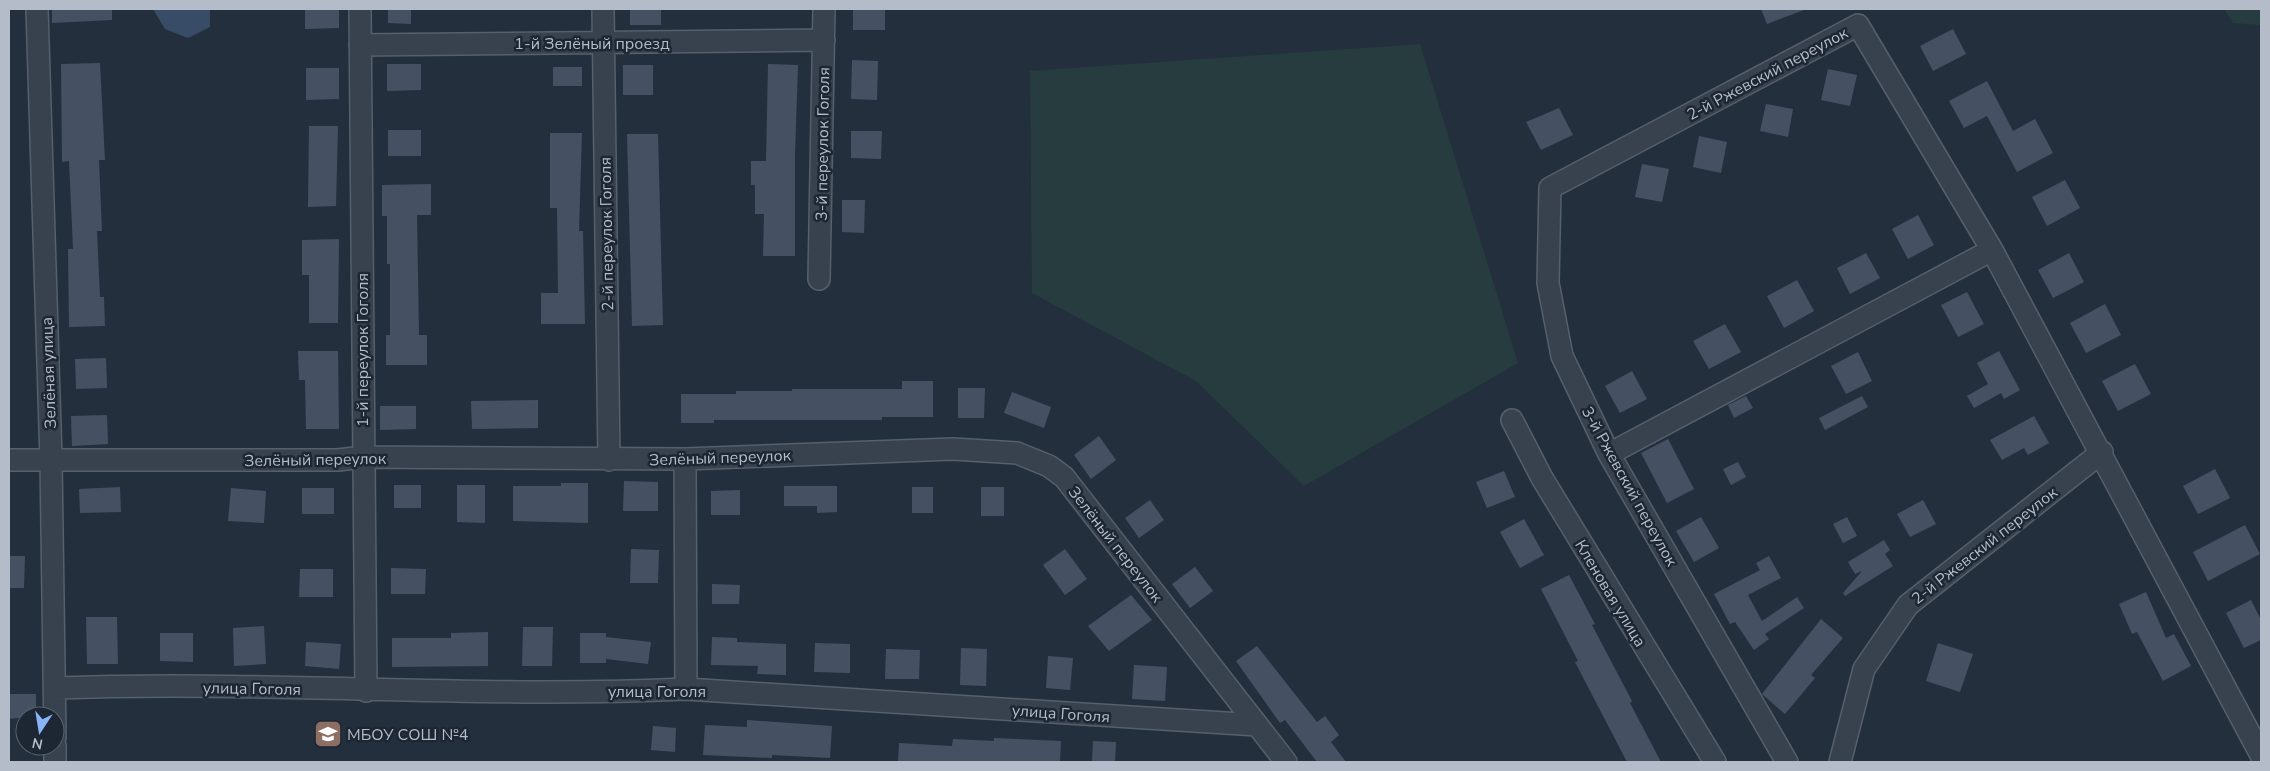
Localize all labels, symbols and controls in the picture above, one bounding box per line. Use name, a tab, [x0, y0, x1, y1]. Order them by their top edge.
street label: 2-й Ржевский переулок	[1683, 22, 1852, 126]
street label: 1-й Зелёный проезд	[514, 33, 670, 55]
street label: 3-й переулок Гоголя	[811, 67, 835, 221]
street label: 2-й переулок Гоголя	[595, 157, 619, 311]
street label: 1-й переулок Гоголя	[352, 273, 374, 427]
street label: Зелёная улица	[36, 317, 62, 429]
street label: 3-й Ржевский переулок	[1576, 403, 1683, 571]
street label: Зелёный переулок	[649, 445, 792, 471]
street label: Зелёный переулок	[244, 448, 387, 472]
street label: Зелёный переулок	[1063, 482, 1168, 608]
street label: 2-й Ржевский переулок	[1907, 482, 2063, 610]
street label: Кленовая улица	[1569, 536, 1651, 651]
street label: улица Гоголя	[203, 677, 301, 701]
street label: улица Гоголя	[608, 681, 706, 703]
street label: улица Гоголя	[1011, 700, 1111, 728]
north arrow	[15, 706, 65, 756]
school or university icon: МБОУ СОШ №4	[313, 719, 343, 749]
place label: МБОУ СОШ №4	[347, 724, 469, 746]
text: N	[30, 733, 45, 754]

